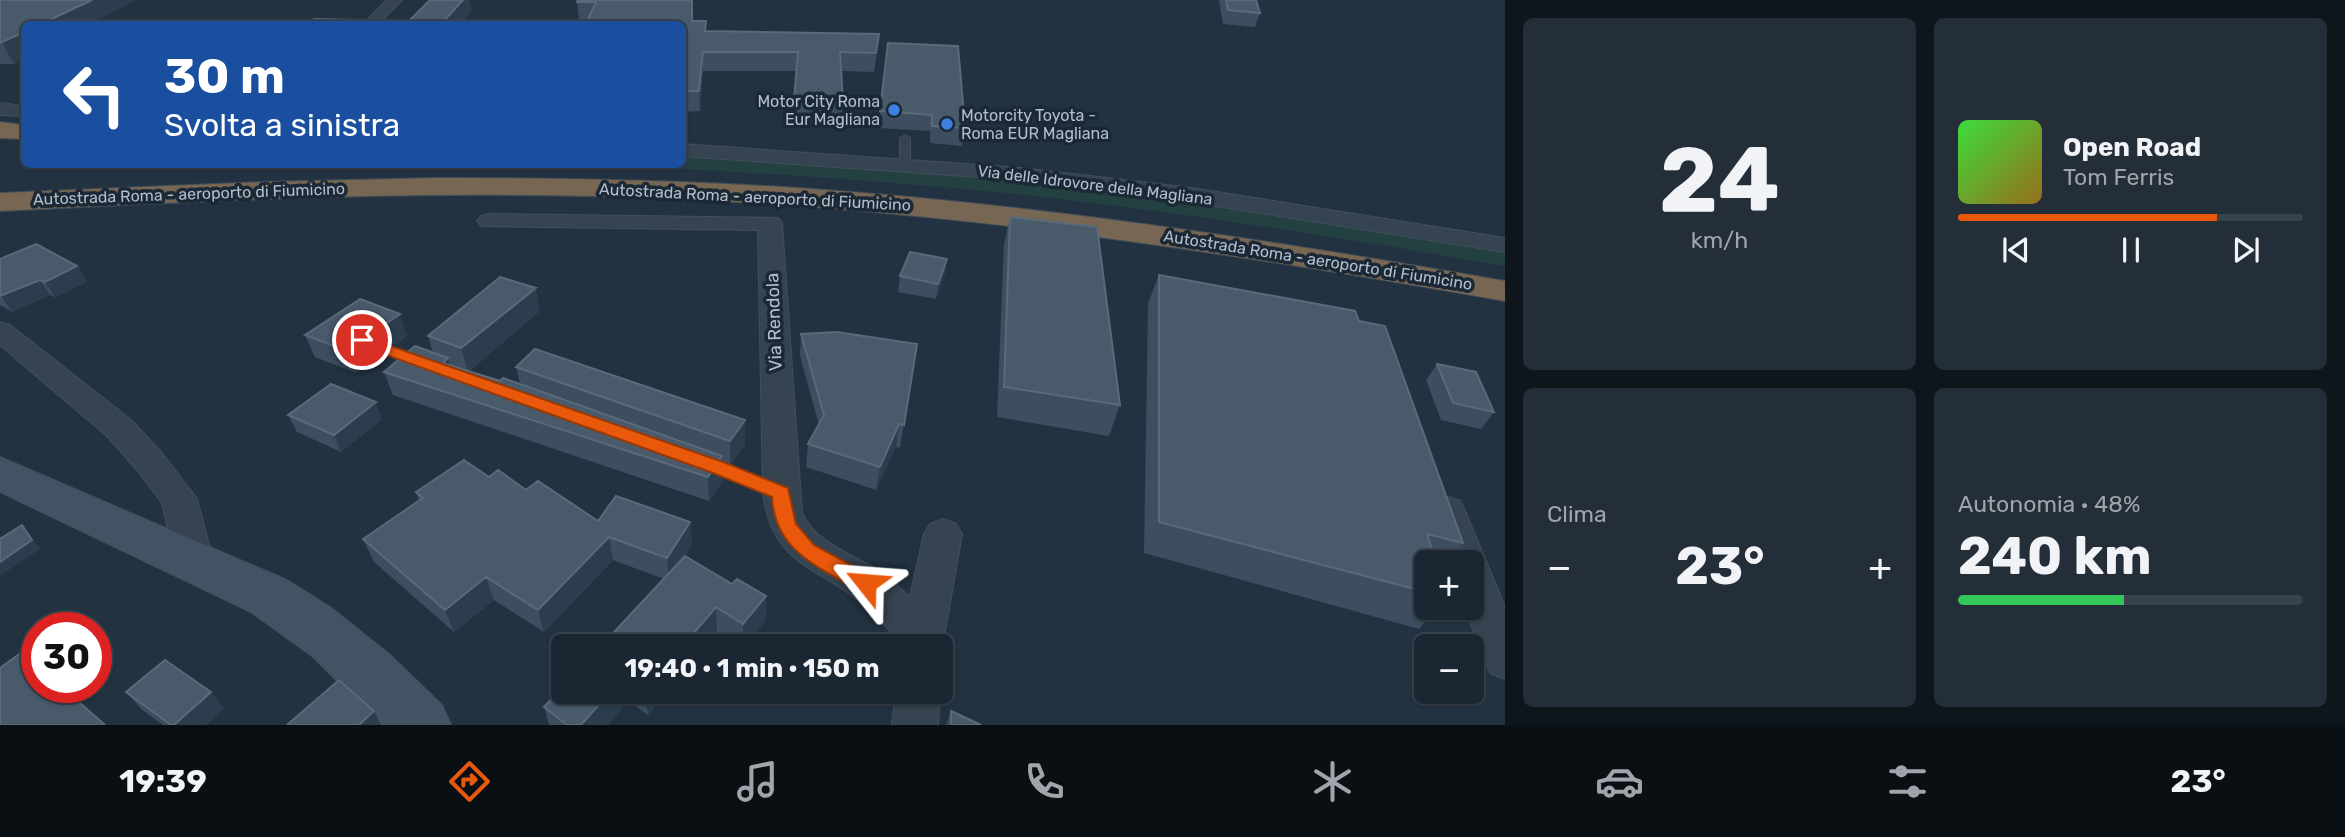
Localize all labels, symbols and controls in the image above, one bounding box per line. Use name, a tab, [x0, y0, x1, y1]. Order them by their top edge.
text: 30 m	[164, 47, 285, 105]
icon: left	[49, 49, 140, 140]
place label: Motor City Roma Eur Magliana	[757, 92, 880, 129]
marker: Motor City Roma Eur Magliana	[886, 102, 902, 118]
text: Svolta a sinistra	[164, 106, 400, 144]
place label: Motorcity Toyota - Roma EUR Magliana	[961, 106, 1109, 143]
marker: Motorcity Toyota - Roma EUR Magliana	[939, 116, 955, 132]
text: 24	[1659, 126, 1780, 234]
text: Open Road	[2063, 132, 2201, 163]
street label: Via delle Idrovore della Magliana	[976, 161, 1214, 209]
text: Tom Ferris	[2063, 163, 2174, 191]
street label: Autostrada Roma - aeroporto di Fiumicino	[33, 179, 345, 209]
street label: Autostrada Roma - aeroporto di Fiumicino	[599, 179, 911, 215]
street label: Autostrada Roma - aeroporto di Fiumicino	[1162, 226, 1474, 294]
text: km/h	[1691, 226, 1748, 254]
icon: previous	[1997, 231, 2035, 269]
icon: pause	[2112, 231, 2150, 269]
icon: next	[2227, 231, 2265, 269]
street label: Via Rendola	[761, 272, 787, 372]
pin	[332, 310, 392, 370]
icon: arrive	[343, 321, 381, 359]
text: Autonomia · 48%	[1958, 490, 2140, 518]
text: Clima	[1547, 500, 1607, 528]
text: 240 km	[1958, 525, 2152, 587]
text: 23°	[1675, 535, 1765, 597]
text: −	[1547, 544, 1572, 590]
text: +	[1868, 544, 1892, 590]
position arrow	[829, 546, 903, 620]
map controls	[1414, 550, 1484, 704]
button: +	[1414, 550, 1484, 620]
speed limit sign: 30	[21, 612, 112, 703]
button: −	[1414, 634, 1484, 704]
text: 19:40 · 1 min · 150 m	[624, 653, 880, 684]
icon: directions	[445, 757, 494, 806]
icon: music	[733, 757, 782, 806]
icon: phone	[1020, 757, 1069, 806]
icon: climate	[1308, 757, 1357, 806]
icon: car	[1595, 757, 1644, 806]
icon: filters	[1883, 757, 1932, 806]
text: 19:39	[119, 762, 207, 800]
text: 23°	[2171, 762, 2226, 800]

